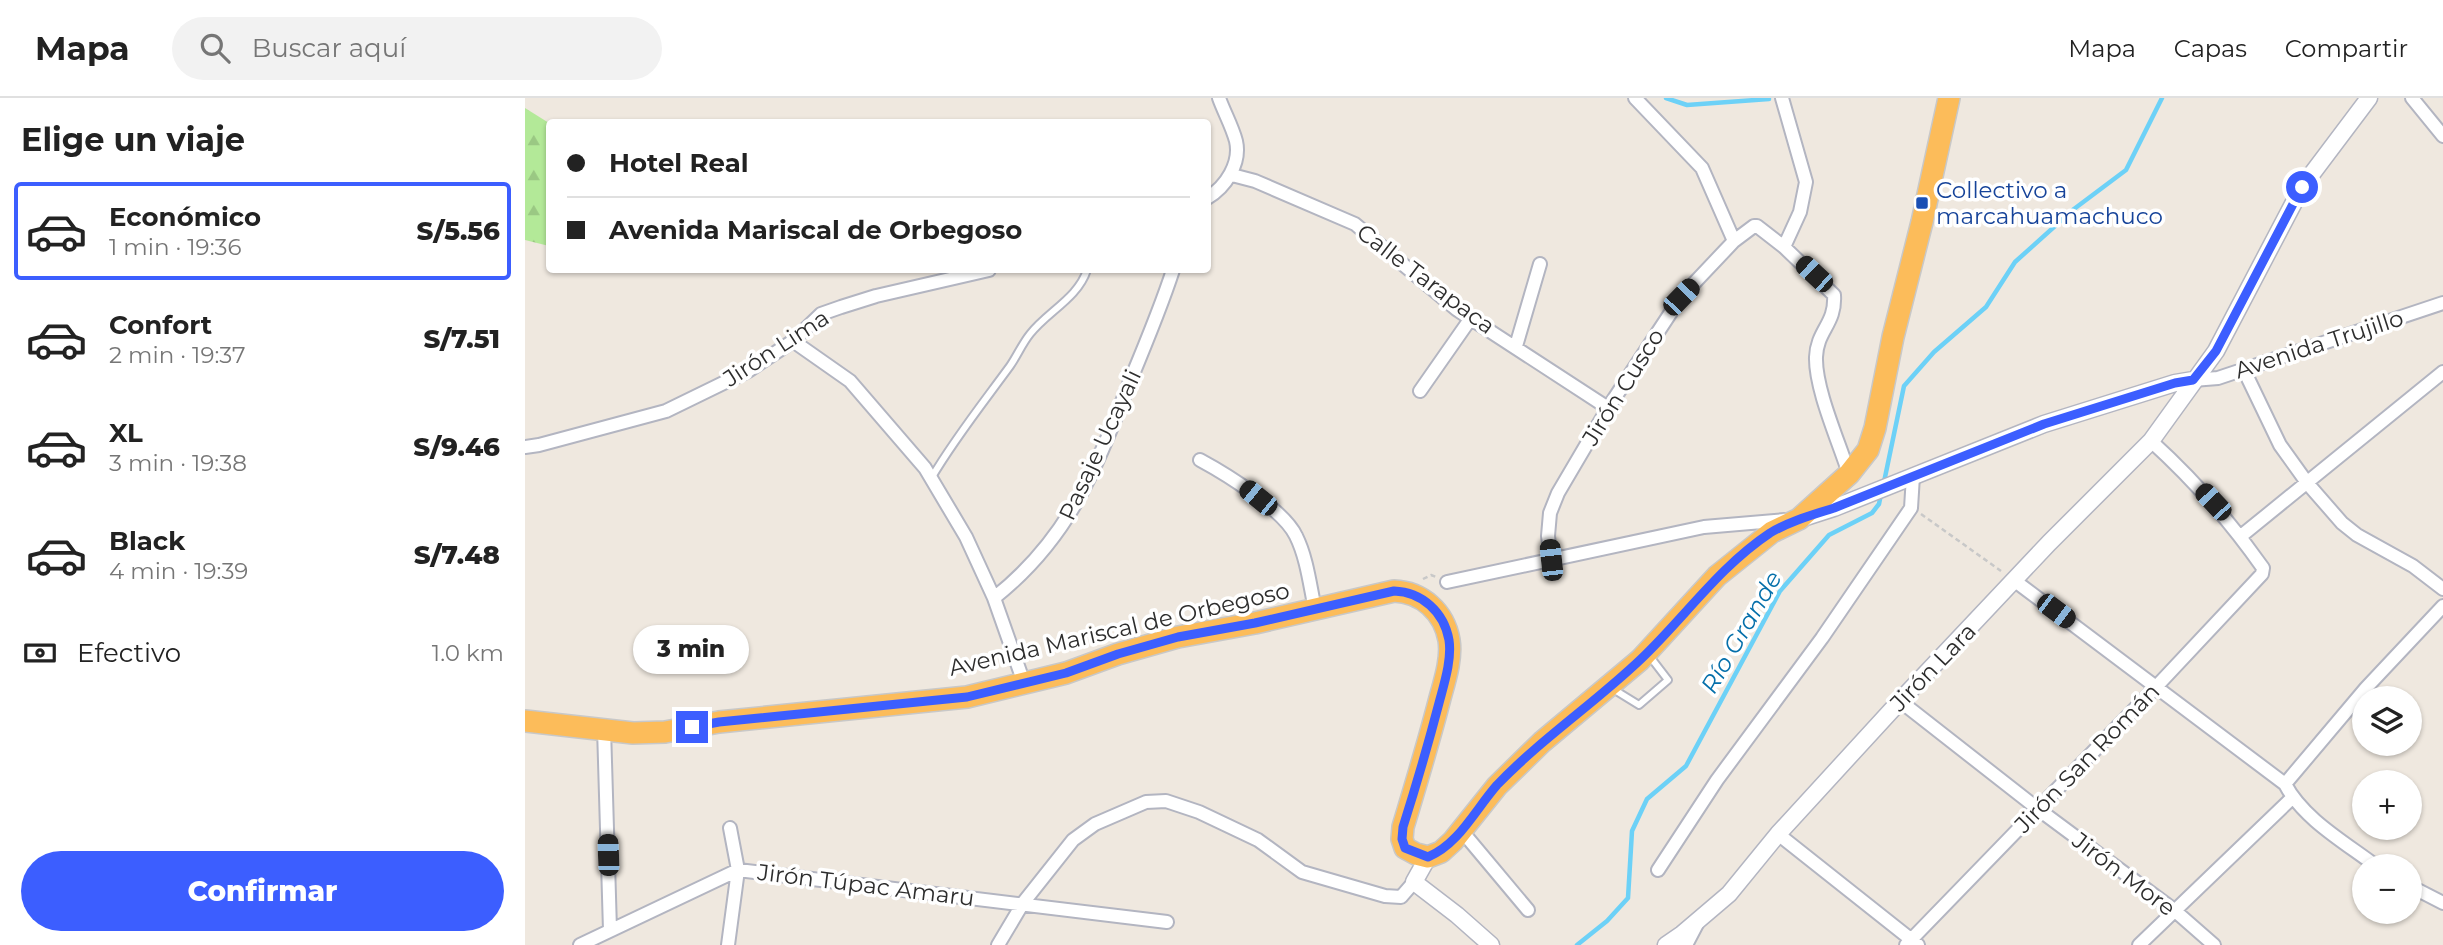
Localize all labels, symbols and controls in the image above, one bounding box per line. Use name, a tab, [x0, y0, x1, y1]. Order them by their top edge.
search box	[172, 17, 662, 80]
text: Mapa	[35, 28, 130, 68]
icon: search	[196, 29, 234, 67]
text: Buscar aquí	[252, 32, 406, 64]
text: Mapa	[2068, 34, 2136, 63]
text: Capas	[2174, 34, 2247, 63]
text: Compartir	[2285, 34, 2408, 63]
text: Elige un viaje	[21, 120, 245, 159]
text: Hotel Real	[609, 147, 749, 179]
route start	[2286, 171, 2318, 203]
place label: Collectivo a marcahuamachuco	[1936, 176, 2163, 230]
marker: Collectivo a marcahuamachuco	[1914, 195, 1930, 211]
icon: car	[25, 200, 88, 263]
text: Económico	[109, 201, 261, 233]
text: Avenida Mariscal de Orbegoso	[609, 214, 1022, 246]
text: S/5.56	[417, 215, 500, 247]
street label: Calle Tarapaca	[1351, 218, 1501, 340]
text: 1 min · 19:36	[109, 233, 241, 261]
car	[1792, 252, 1837, 296]
car	[1659, 275, 1704, 319]
street label: Jirón Lima	[717, 303, 834, 393]
street label: Avenida Trujillo	[2231, 304, 2407, 384]
icon: car	[25, 308, 88, 371]
text: Confort	[109, 309, 212, 341]
text: S/7.51	[423, 323, 500, 355]
street label: Jirón Cusco	[1576, 323, 1670, 451]
text: 2 min · 19:37	[109, 341, 246, 369]
street label: Pasaje Ucayali	[1053, 365, 1147, 525]
icon: car	[25, 416, 88, 479]
text: XL	[109, 417, 143, 449]
text: S/9.46	[413, 431, 500, 463]
text: 3 min · 19:38	[109, 449, 247, 477]
car	[1236, 477, 1281, 519]
car	[2191, 479, 2236, 525]
icon: car	[25, 524, 88, 587]
text: Black	[109, 525, 185, 557]
car	[1539, 538, 1564, 582]
text: S/7.48	[414, 539, 500, 571]
text: 4 min · 19:39	[109, 557, 248, 585]
water label: Río Grande	[1694, 566, 1788, 698]
street label: Avenida Mariscal de Orbegoso	[946, 576, 1292, 682]
car	[2033, 590, 2080, 632]
street label: Jirón Lara	[1883, 617, 1982, 718]
callout: 3 min	[634, 626, 750, 674]
icon: cash	[21, 634, 59, 672]
text: 3 min	[657, 635, 725, 663]
text: Efectivo	[77, 637, 181, 669]
text: 1.0 km	[432, 639, 504, 667]
street label: Jirón San Román	[2008, 678, 2165, 839]
map controls	[2352, 686, 2422, 924]
button: layers	[2352, 686, 2422, 756]
route end	[676, 711, 708, 743]
button: +	[2352, 770, 2422, 840]
street label: Jirón More	[2066, 826, 2181, 922]
car	[597, 834, 620, 876]
button: Confirmar	[21, 851, 504, 931]
button: −	[2352, 854, 2422, 924]
street label: Jirón Túpac Amaru	[755, 858, 976, 912]

